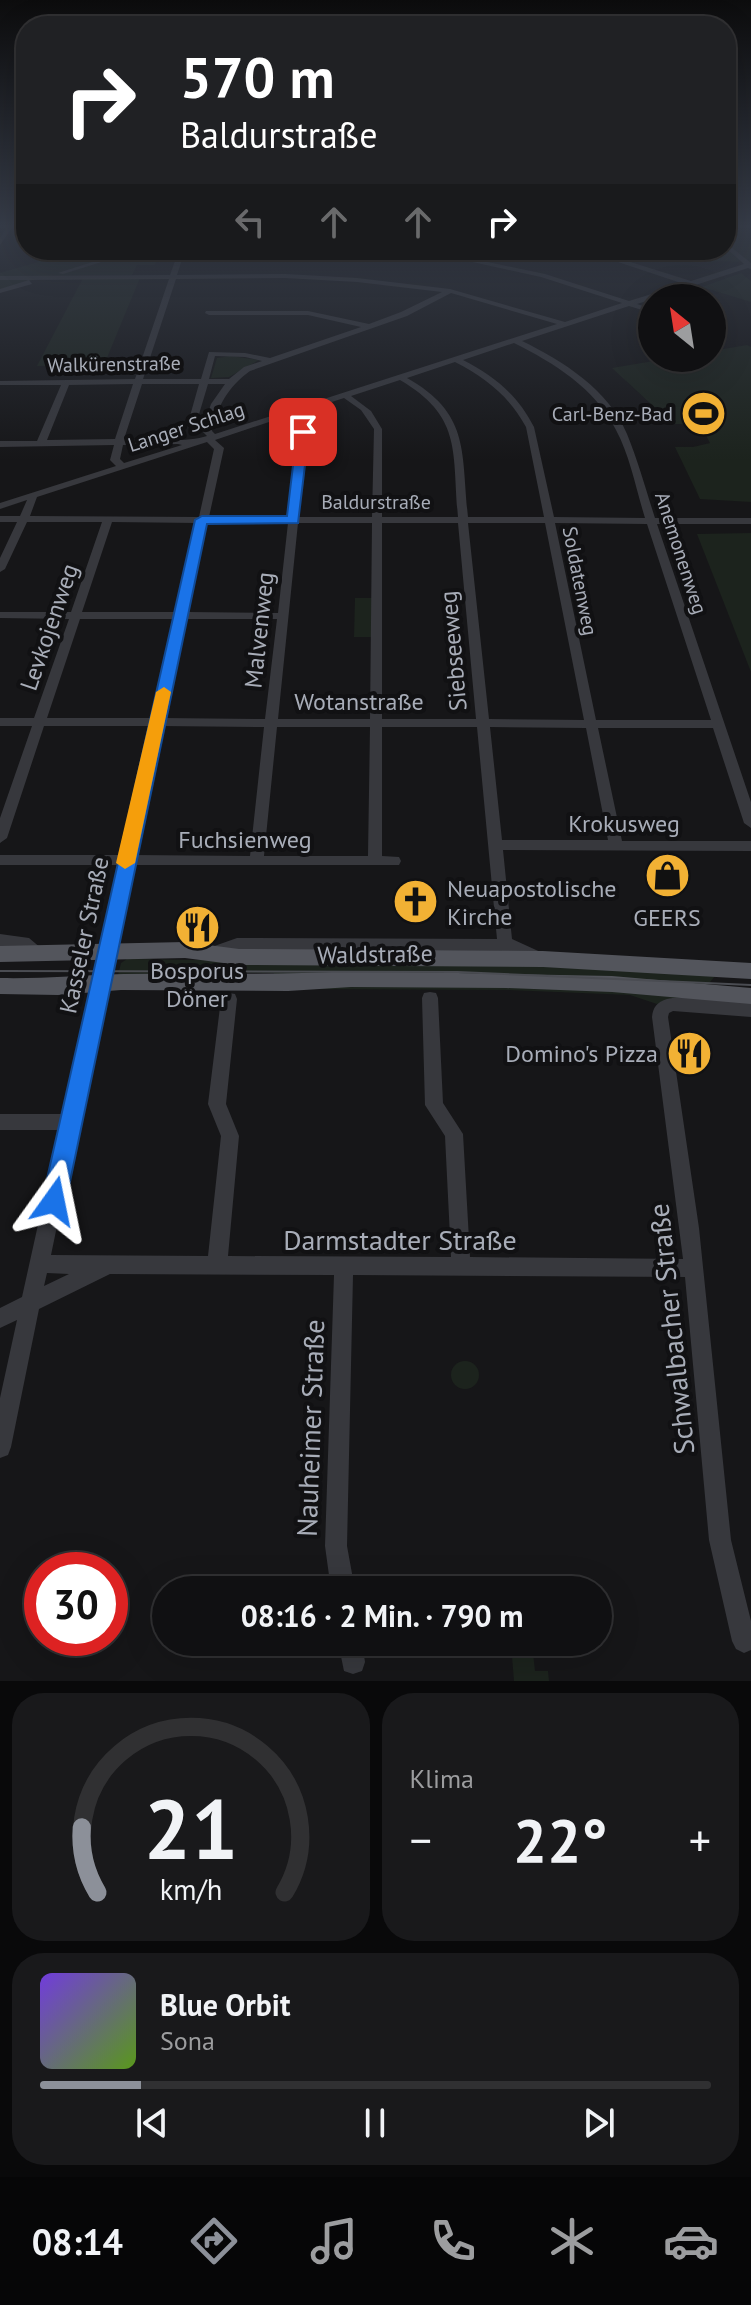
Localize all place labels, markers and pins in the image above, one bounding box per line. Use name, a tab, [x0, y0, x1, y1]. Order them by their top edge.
sports icon: Carl-Benz-Bad	[680, 390, 728, 438]
pin	[269, 398, 337, 466]
place label: Carl-Benz-Bad	[552, 401, 673, 427]
shop icon: GEERS	[643, 851, 691, 899]
place label: Neuapostolische Kirche	[447, 873, 617, 932]
church icon: Neuapostolische Kirche	[392, 878, 440, 926]
place label: GEERS	[633, 902, 701, 933]
restaurant icon: Bosporus Döner	[173, 904, 221, 952]
place label: Bosporus Döner	[150, 955, 244, 1014]
restaurant icon: Domino's Pizza	[665, 1029, 713, 1077]
place label: Domino's Pizza	[505, 1038, 658, 1069]

